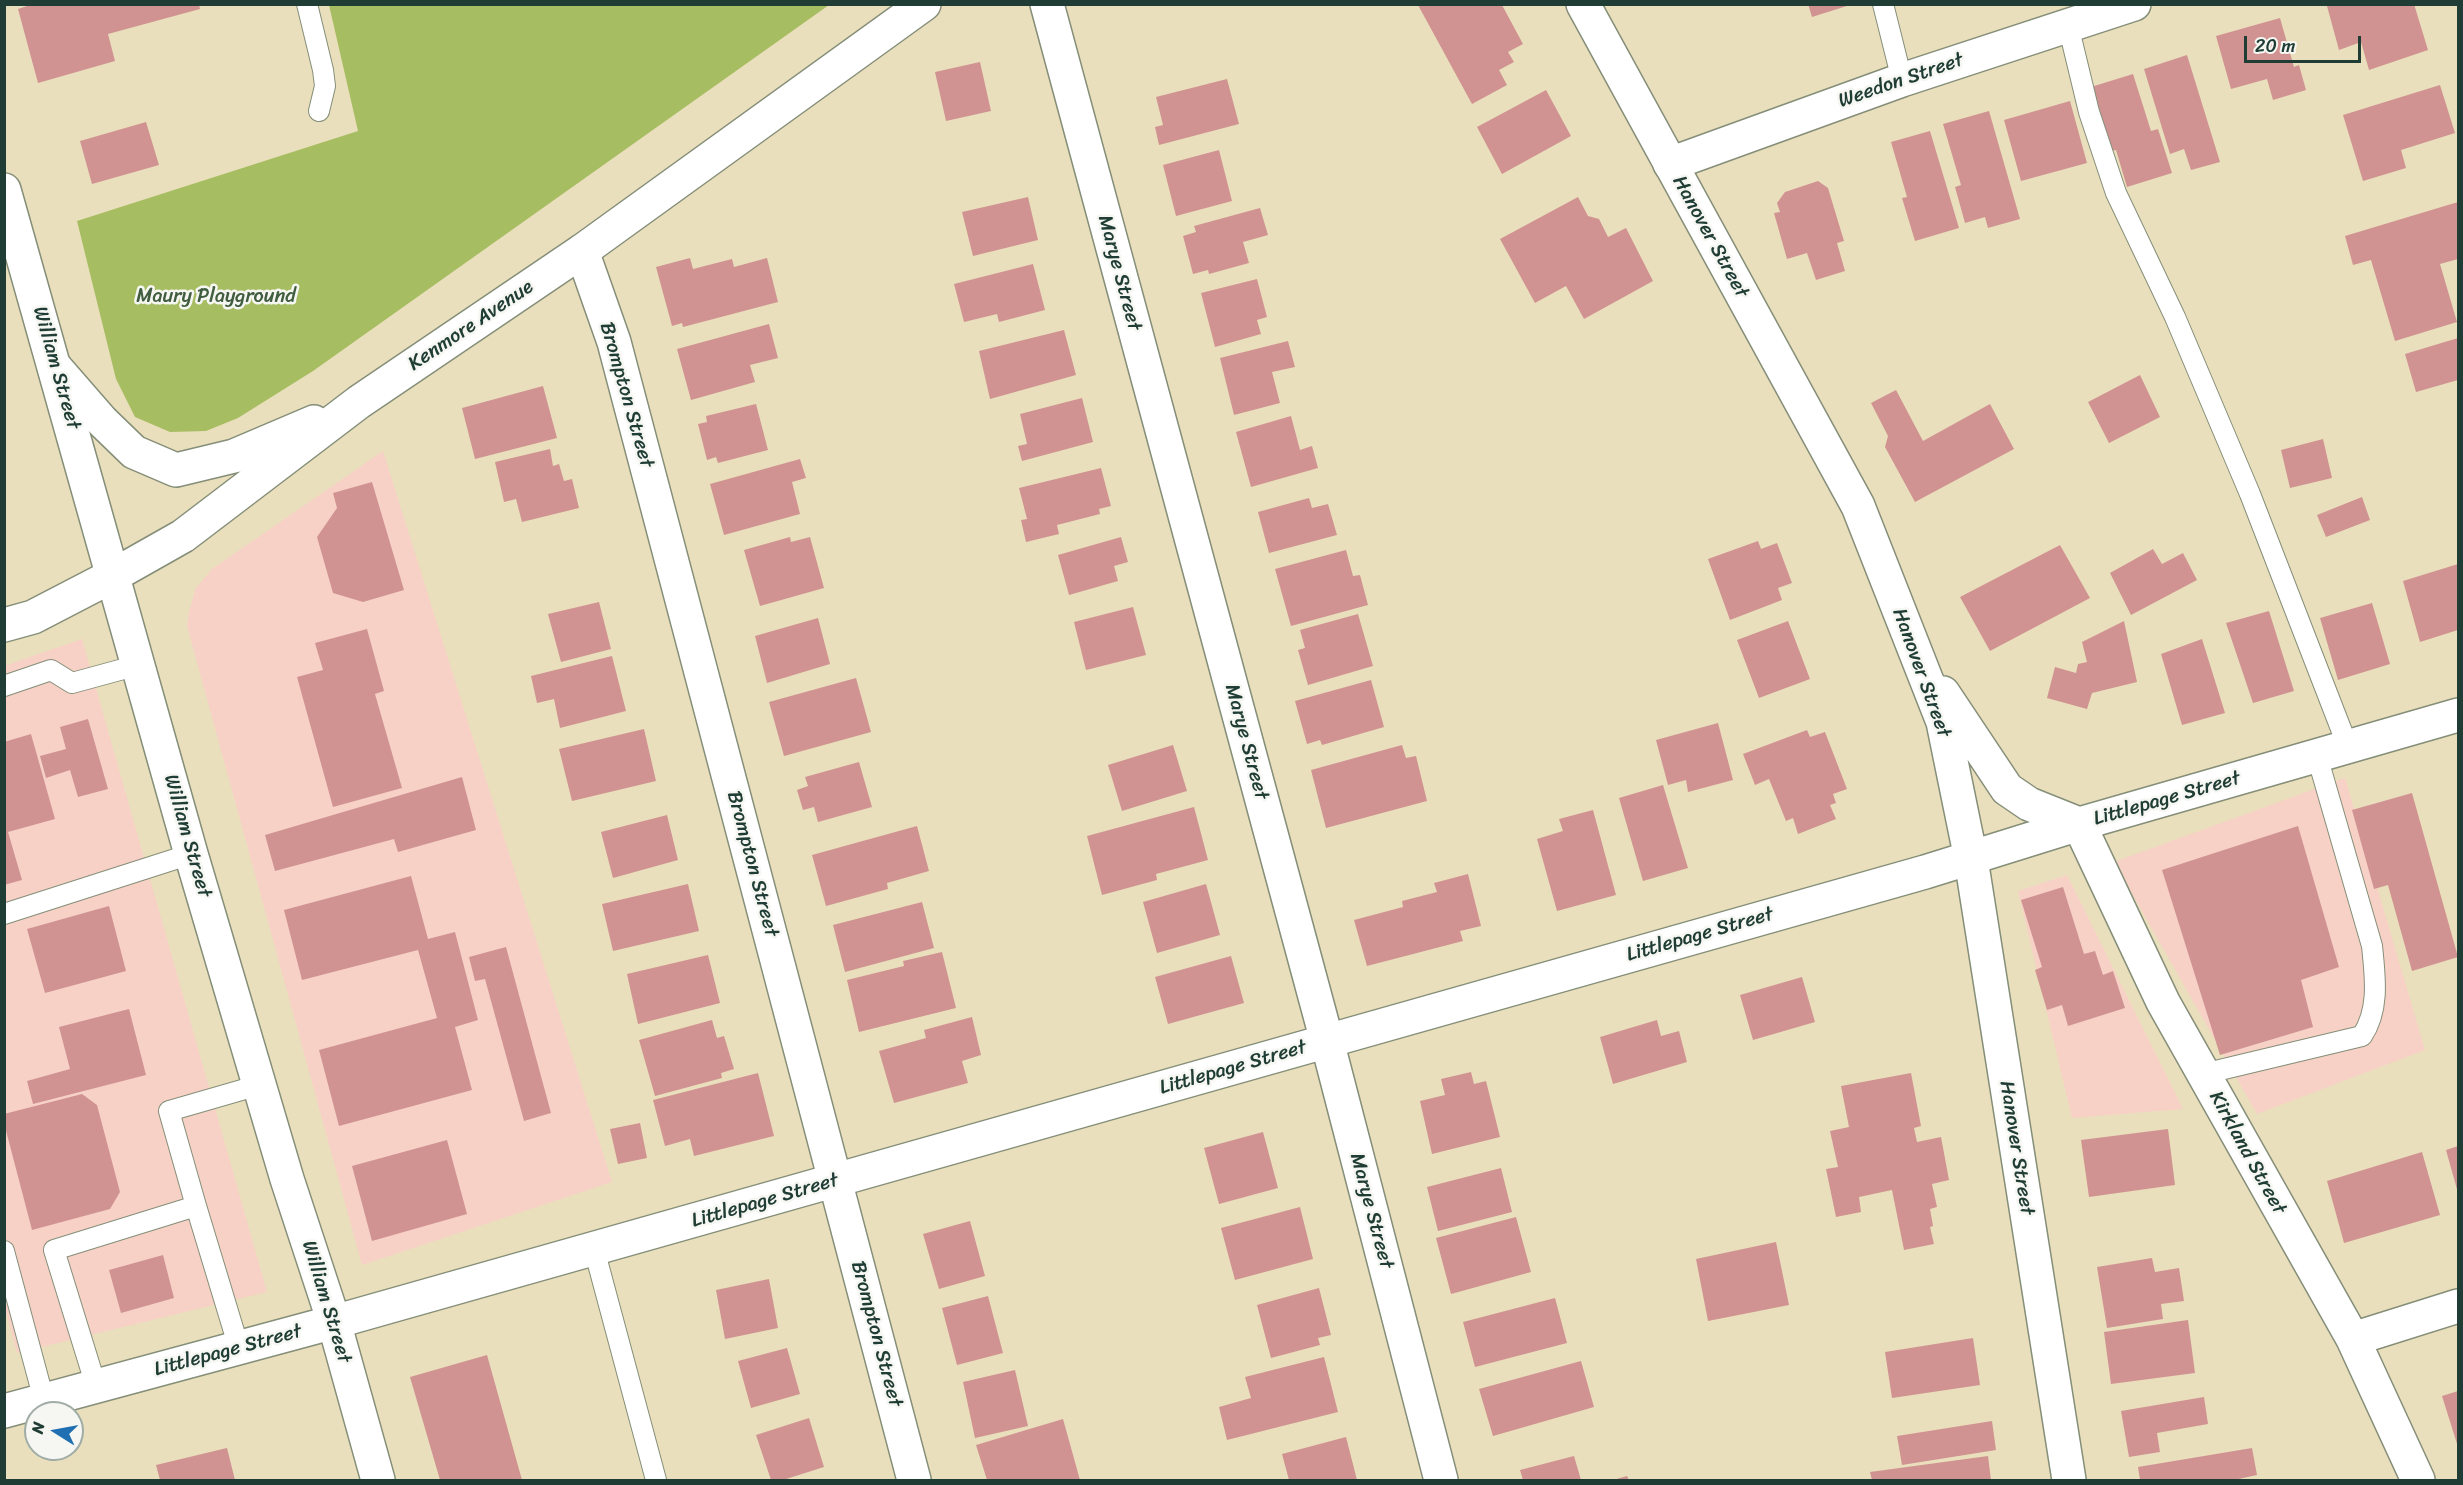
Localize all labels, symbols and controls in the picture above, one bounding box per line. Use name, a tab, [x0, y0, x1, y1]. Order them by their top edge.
scale bar	[2247, 24, 2364, 62]
text: 20 m	[2255, 30, 2295, 62]
street label: Weedon Street	[1835, 48, 1967, 114]
street label: Hanover Street	[1667, 172, 1753, 302]
street label: Marye Street	[1092, 213, 1146, 333]
street label: Kenmore Avenue	[404, 275, 538, 377]
park label: Maury Playground	[136, 285, 296, 309]
street label: William Street	[27, 304, 85, 432]
street label: Brompton Street	[594, 320, 658, 470]
street label: Hanover Street	[1887, 605, 1955, 741]
street label: Marye Street	[1219, 682, 1273, 802]
street label: Littlepage Street	[2091, 767, 2243, 831]
street label: William Street	[158, 772, 216, 900]
street label: Brompton Street	[721, 788, 783, 940]
street label: Littlepage Street	[1624, 903, 1776, 967]
street label: Littlepage Street	[1157, 1036, 1309, 1100]
street label: Hanover Street	[1994, 1079, 2038, 1217]
street label: Kirkland Street	[2203, 1087, 2291, 1219]
street label: Marye Street	[1344, 1151, 1398, 1271]
street label: Littlepage Street	[689, 1169, 841, 1233]
street label: William Street	[296, 1238, 356, 1366]
street label: Brompton Street	[845, 1258, 907, 1410]
street label: Littlepage Street	[152, 1320, 304, 1382]
north arrow	[24, 1401, 84, 1461]
text: N	[23, 1420, 53, 1436]

